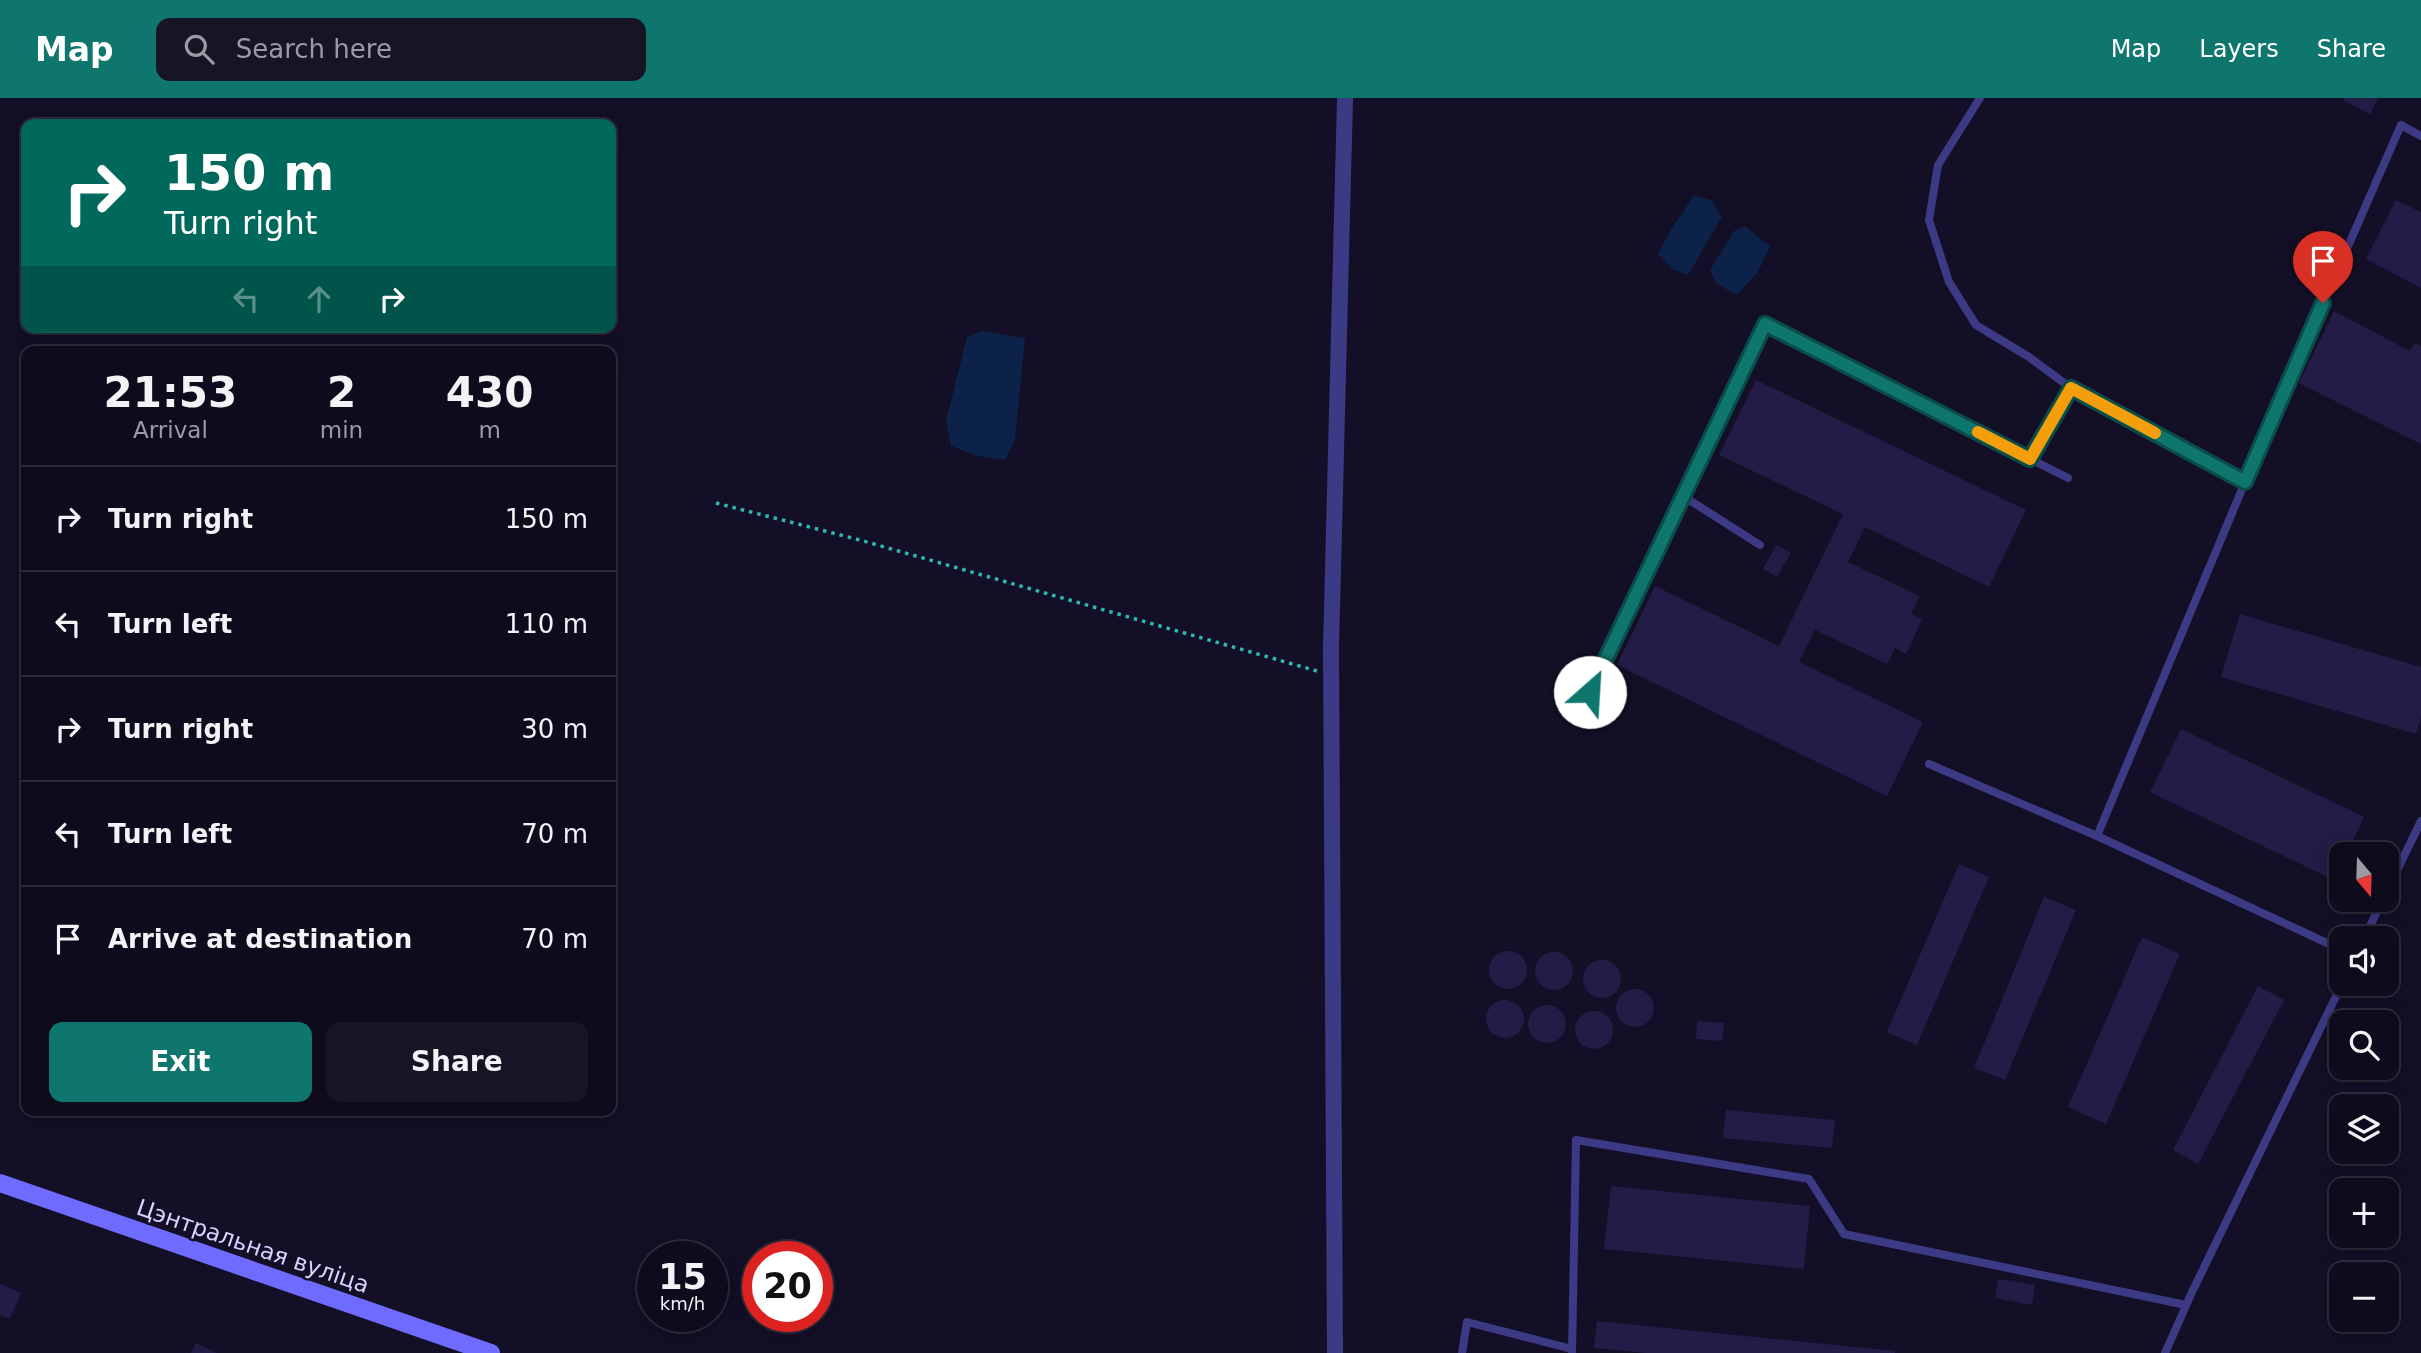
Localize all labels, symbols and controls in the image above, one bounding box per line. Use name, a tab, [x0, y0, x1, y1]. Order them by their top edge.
search box	[156, 18, 646, 81]
text: Map	[35, 30, 114, 69]
icon: search	[180, 30, 218, 68]
text: Search here	[236, 34, 392, 64]
text: Map	[2111, 35, 2161, 63]
text: Layers	[2199, 35, 2279, 63]
text: Share	[2317, 35, 2386, 63]
text: 150 m	[164, 145, 334, 202]
icon: right	[49, 147, 140, 238]
text: Turn right	[164, 204, 317, 242]
pin	[2293, 231, 2353, 303]
icon: arrive	[2304, 242, 2342, 280]
icon: left	[227, 280, 265, 318]
icon: ahead	[300, 280, 338, 318]
icon: right	[373, 280, 411, 318]
text: 21:53	[104, 368, 237, 417]
text: 2	[327, 368, 356, 417]
text: 430	[446, 368, 533, 417]
text: Arrival	[133, 417, 208, 443]
text: min	[320, 417, 363, 443]
text: m	[478, 417, 501, 443]
icon: right	[49, 500, 87, 538]
text: Turn right	[108, 504, 253, 534]
text: 150 m	[505, 504, 588, 534]
icon: left	[49, 605, 87, 643]
text: Turn left	[108, 609, 232, 639]
text: 110 m	[505, 609, 588, 639]
position arrow	[1553, 655, 1627, 729]
icon: right	[49, 710, 87, 748]
text: Turn right	[108, 714, 253, 744]
text: 30 m	[521, 714, 588, 744]
icon: left	[49, 815, 87, 853]
text: Turn left	[108, 819, 232, 849]
text: 70 m	[521, 819, 588, 849]
north arrow	[2329, 842, 2399, 912]
map controls	[2329, 842, 2399, 1332]
icon: arrive	[49, 920, 87, 958]
text: Arrive at destination	[108, 924, 412, 954]
text: 70 m	[521, 924, 588, 954]
button: sound	[2329, 926, 2399, 996]
button: search	[2329, 1010, 2399, 1080]
button: Exit	[49, 1022, 312, 1102]
button: Share	[326, 1022, 588, 1102]
button: layers	[2329, 1094, 2399, 1164]
button: +	[2329, 1178, 2399, 1248]
street label: Цэнтральная вуліца	[133, 1194, 373, 1298]
speed limit sign: 20	[742, 1241, 833, 1332]
text: 15	[658, 1257, 707, 1297]
button: −	[2329, 1262, 2399, 1332]
text: km/h	[660, 1293, 705, 1314]

